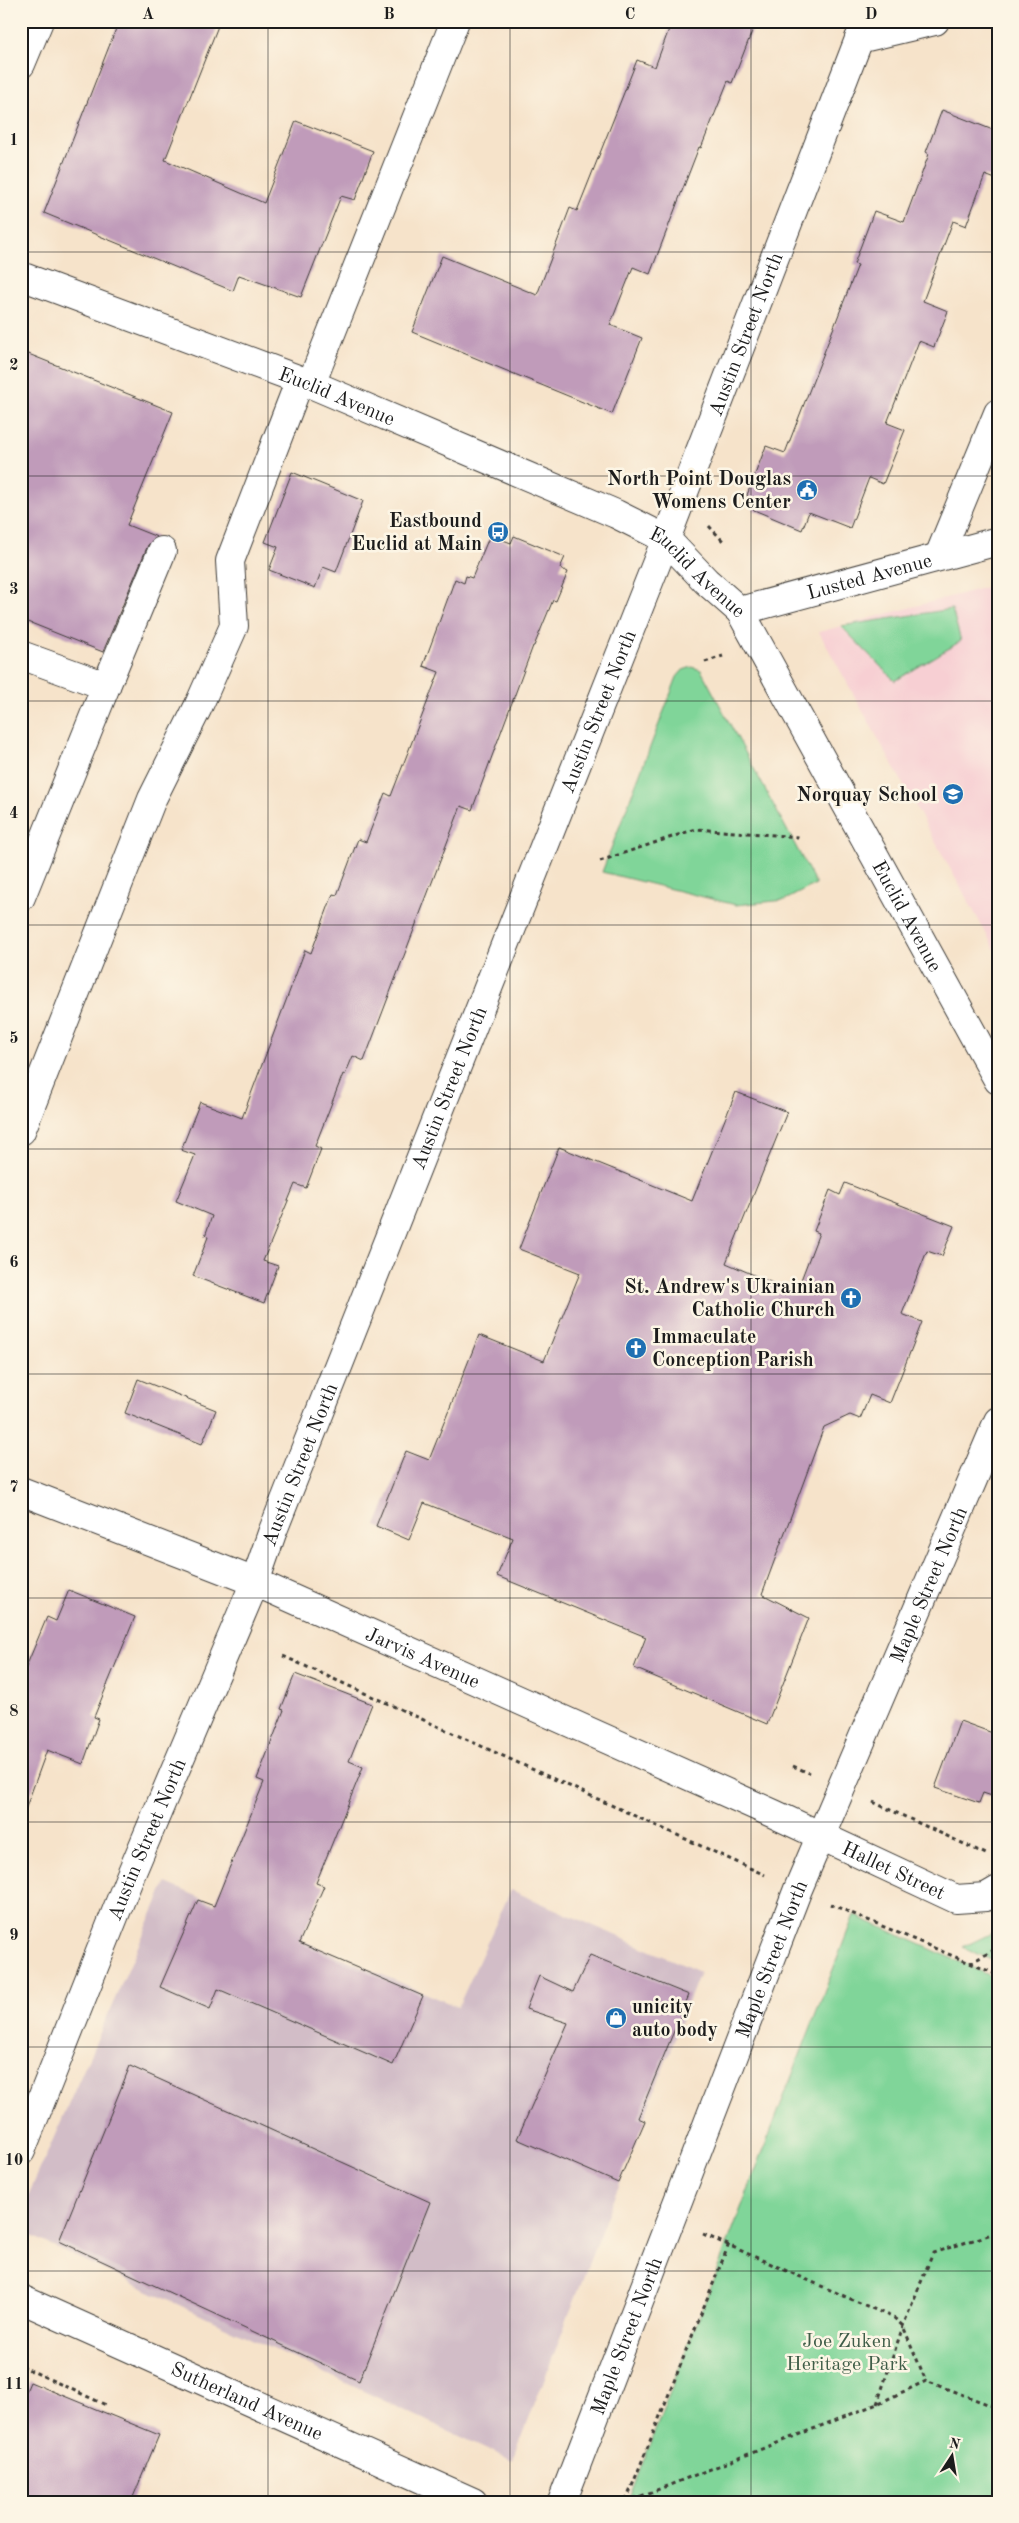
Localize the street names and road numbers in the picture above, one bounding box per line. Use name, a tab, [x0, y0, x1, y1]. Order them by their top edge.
street label: Austin Street North	[706, 250, 788, 419]
street label: Euclid Avenue	[276, 365, 397, 430]
street label: Euclid Avenue	[646, 524, 748, 622]
street label: Lusted Avenue	[805, 551, 935, 604]
street label: Austin Street North	[558, 628, 641, 796]
street label: Euclid Avenue	[867, 858, 944, 976]
street label: Austin Street North	[409, 1004, 492, 1173]
street label: Austin Street North	[260, 1381, 342, 1549]
street label: Maple Street North	[888, 1504, 972, 1666]
street label: Jarvis Avenue	[362, 1625, 482, 1693]
street label: Austin Street North	[106, 1756, 191, 1924]
street label: Hallet Street	[838, 1839, 948, 1904]
street label: Maple Street North	[734, 1878, 813, 2041]
street label: Maple Street North	[588, 2255, 667, 2418]
street label: Sutherland Avenue	[167, 2360, 325, 2445]

